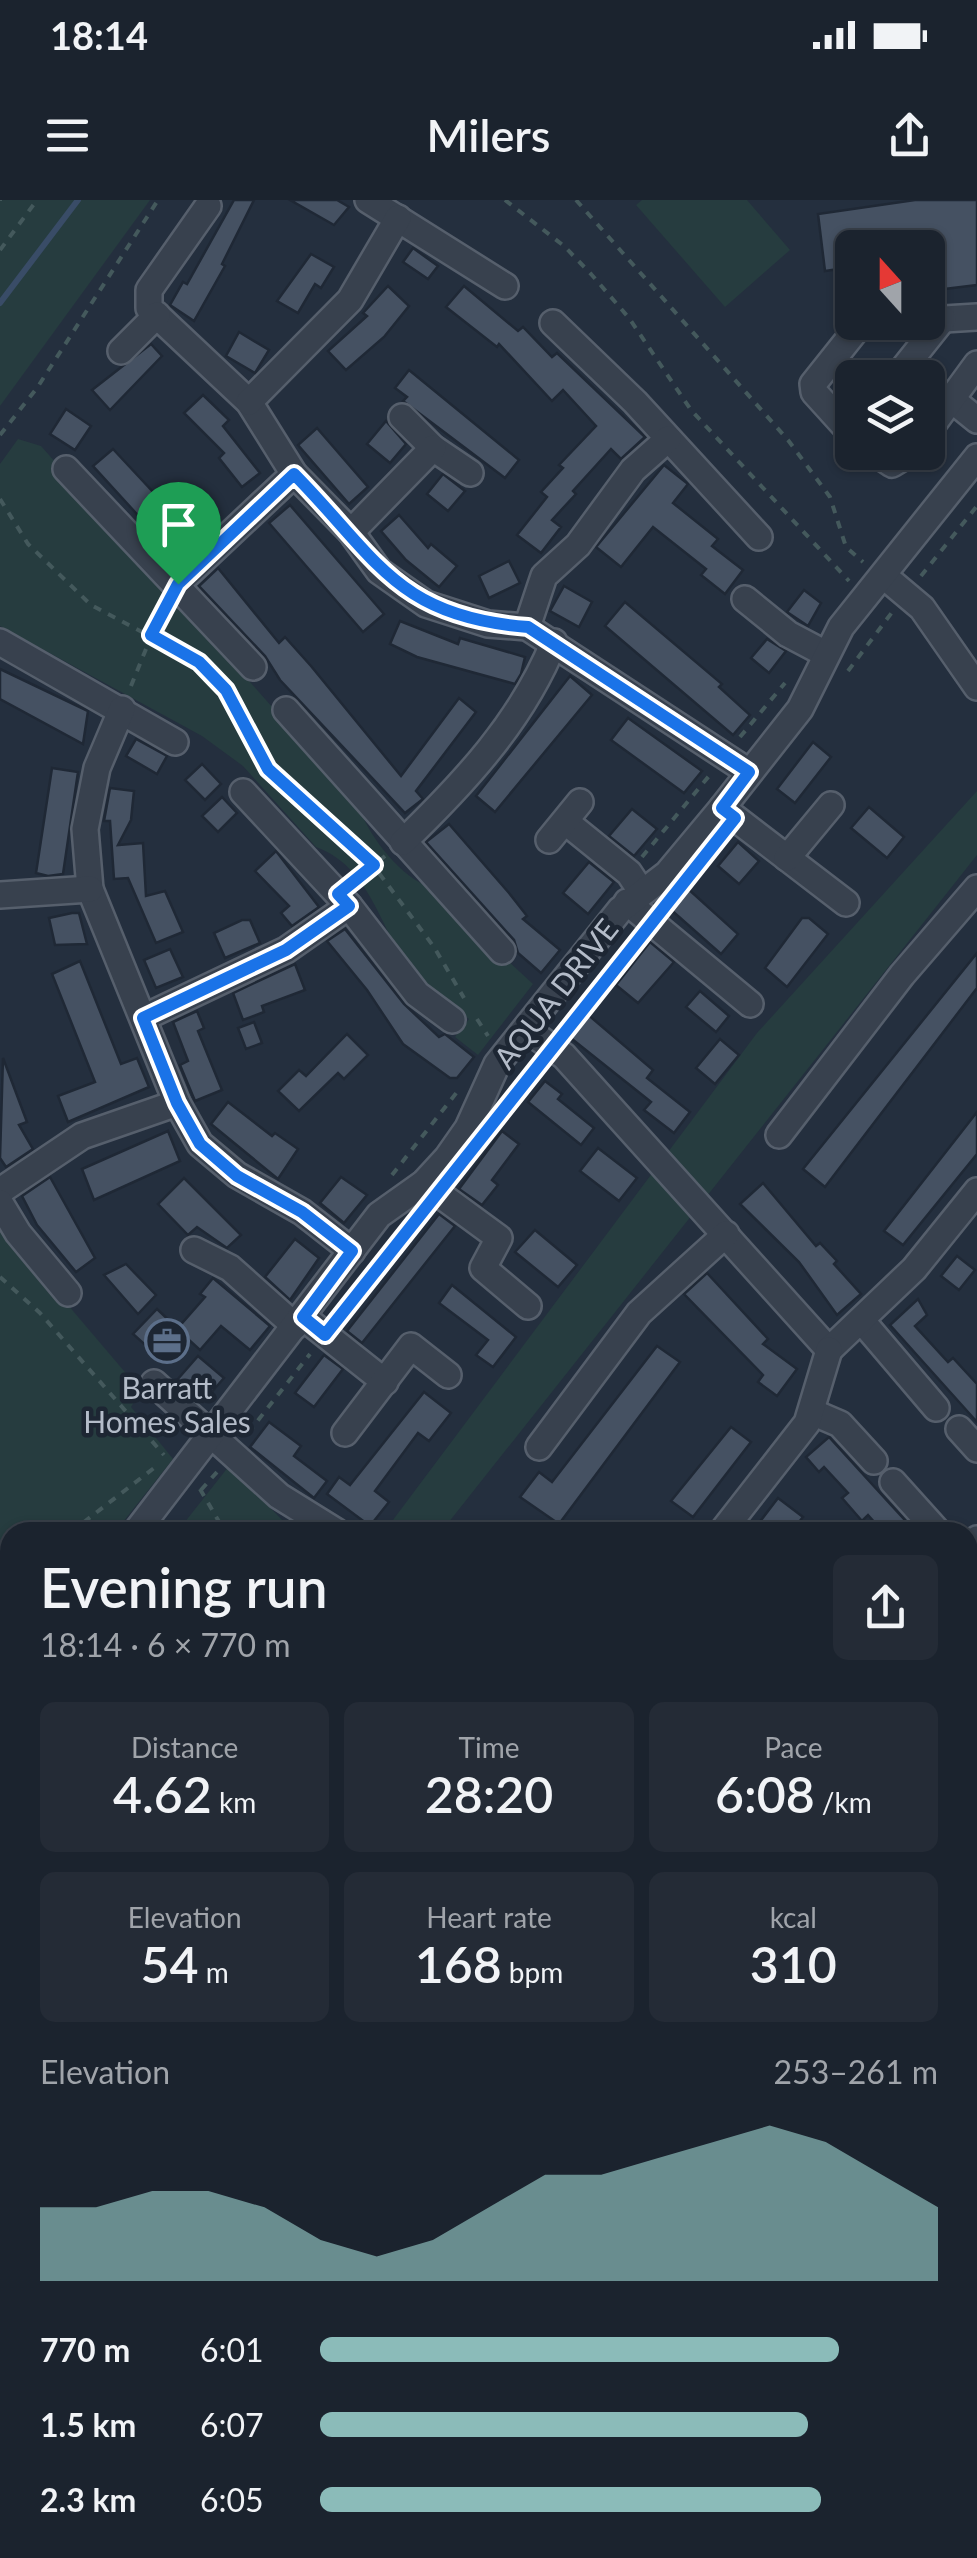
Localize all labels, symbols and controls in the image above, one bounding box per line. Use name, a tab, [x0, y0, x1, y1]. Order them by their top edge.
text: 18:14	[50, 12, 148, 58]
icon: menu	[40, 108, 95, 163]
text: Milers	[427, 108, 550, 162]
icon: share	[882, 108, 937, 163]
north arrow	[835, 230, 945, 340]
map controls	[835, 230, 945, 470]
button: layers	[835, 360, 945, 470]
pin	[136, 482, 221, 585]
icon: arrive	[151, 497, 206, 552]
street label: AQUA DRIVE	[485, 911, 625, 1075]
office icon: Barratt Homes Sales	[144, 1318, 190, 1364]
place label: Barratt Homes Sales	[83, 1369, 251, 1439]
text: Evening run	[40, 1554, 328, 1620]
button: share	[833, 1555, 938, 1660]
text: 18:14 · 6 × 770 m	[40, 1625, 291, 1664]
text: Distance	[131, 1730, 238, 1764]
text: Time	[459, 1730, 519, 1764]
text: Pace	[764, 1730, 822, 1764]
text: 4.62	[113, 1764, 212, 1824]
text: 28:20	[425, 1764, 553, 1824]
text: 6:08	[715, 1764, 815, 1824]
text: km	[212, 1785, 256, 1819]
text: /km	[815, 1785, 872, 1819]
text: Elevation	[128, 1900, 242, 1934]
text: Heart rate	[426, 1900, 552, 1934]
text: kcal	[770, 1900, 817, 1934]
text: 54	[141, 1934, 199, 1994]
text: 168	[415, 1934, 502, 1994]
text: 310	[750, 1934, 837, 1994]
text: m	[199, 1955, 229, 1989]
text: bpm	[502, 1955, 563, 1989]
text: Elevation	[40, 2052, 170, 2091]
text: 253–261 m	[774, 2052, 938, 2091]
text: 770 m	[40, 2330, 130, 2369]
text: 6:01	[200, 2330, 264, 2369]
text: 1.5 km	[40, 2405, 136, 2444]
text: 6:07	[200, 2405, 264, 2444]
text: 2.3 km	[40, 2480, 136, 2519]
text: 6:05	[200, 2480, 264, 2519]

